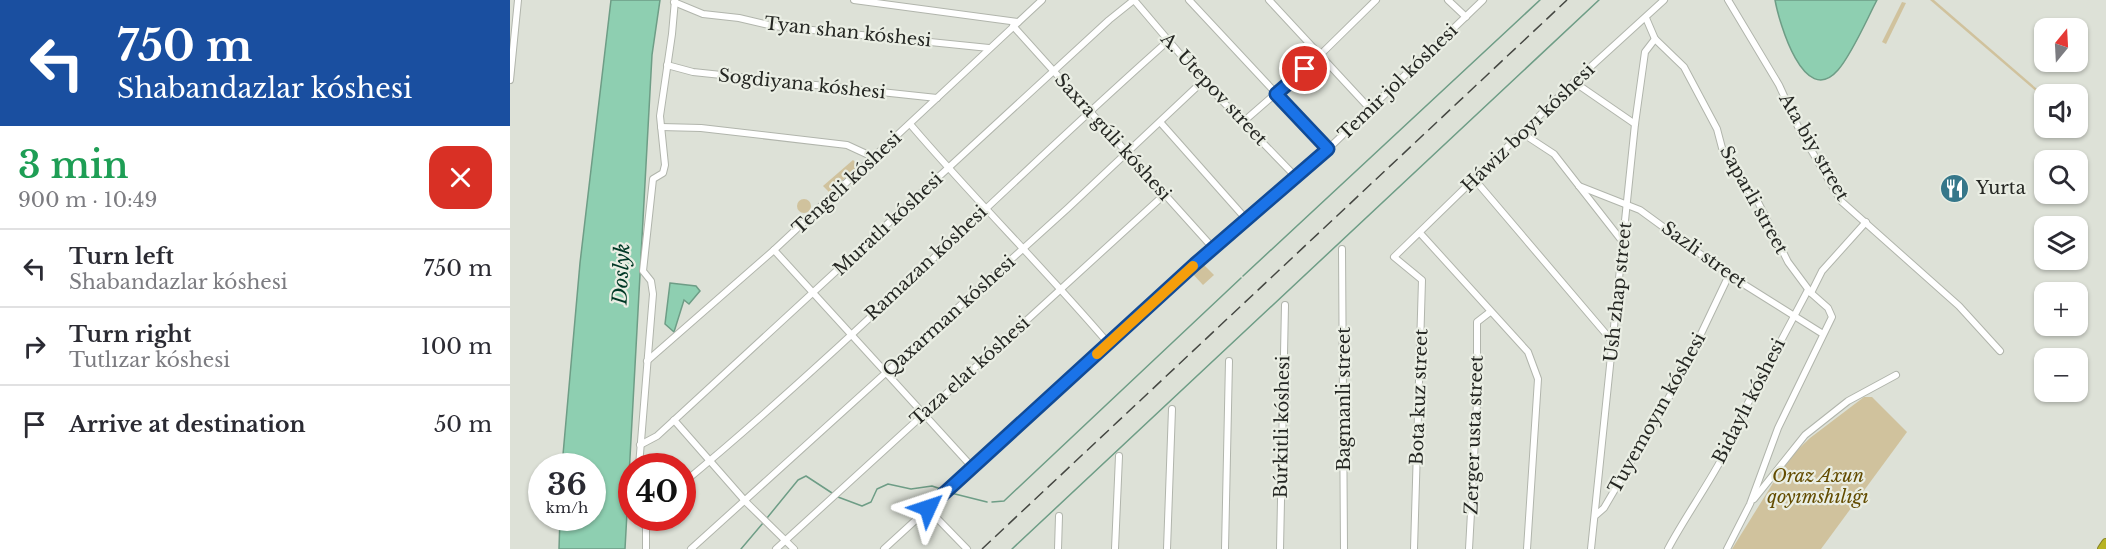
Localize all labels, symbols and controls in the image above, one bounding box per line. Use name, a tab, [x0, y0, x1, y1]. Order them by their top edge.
street label: Tyan shan kóshesi	[764, 12, 932, 52]
north arrow	[2034, 18, 2088, 72]
map controls	[2034, 18, 2088, 402]
street label: Temir jol kóshesi	[1334, 19, 1462, 145]
text: 750 m	[117, 20, 252, 72]
icon: left	[18, 24, 96, 102]
street label: A. Utepov street	[1155, 27, 1272, 150]
pin	[1279, 43, 1330, 94]
icon: arrive	[1288, 52, 1321, 85]
street label: Háwiz boyı kóshesi	[1457, 59, 1599, 197]
street label: Sogdiyana kóshesi	[717, 64, 887, 104]
street label: Saxra gúli kóshesi	[1050, 69, 1176, 205]
text: Shabandazlar kóshesi	[117, 72, 412, 105]
button: sound	[2034, 84, 2088, 138]
street label: Ata biy street	[1774, 89, 1854, 205]
street label: Tengeli kóshesi	[788, 127, 906, 239]
street label: Saparli street	[1715, 142, 1793, 258]
text: 3 min	[18, 143, 128, 188]
button: close	[429, 146, 492, 209]
button: search	[2034, 150, 2088, 204]
street label: Muratlı kóshesi	[829, 168, 947, 280]
restaurant icon: Yurta	[1939, 172, 1971, 204]
place label: Yurta	[1975, 177, 2026, 199]
text: 900 m · 10:49	[18, 188, 157, 212]
street label: Ramazan kóshesi	[861, 201, 991, 325]
button: layers	[2034, 216, 2088, 270]
street label: Sazli street	[1657, 217, 1751, 293]
street label: Ush zhap street	[1600, 220, 1636, 363]
text: Turn left	[69, 243, 174, 270]
water label: Doslyk	[607, 243, 635, 306]
street label: Qaxarman kóshesi	[878, 251, 1020, 381]
icon: left	[18, 252, 51, 285]
text: 750 m	[423, 255, 492, 282]
text: Shabandazlar kóshesi	[69, 270, 288, 294]
button: +	[2034, 282, 2088, 336]
street label: Taza elat kóshesi	[906, 312, 1034, 430]
text: Turn right	[69, 321, 191, 348]
street label: Bagmanli street	[1333, 327, 1355, 471]
street label: Bota kuz street	[1406, 328, 1432, 466]
street label: Tuyemoyın kóshesi	[1604, 329, 1710, 497]
icon: right	[18, 330, 51, 363]
text: 100 m	[421, 333, 492, 360]
street label: Bidaylı kóshesi	[1708, 335, 1790, 467]
text: Tutlızar kóshesi	[69, 348, 230, 372]
button: −	[2034, 348, 2088, 402]
street label: Búrkitli kóshesi	[1270, 355, 1294, 499]
street label: Zerger usta street	[1460, 355, 1488, 515]
icon: arrive	[18, 408, 51, 441]
text: Arrive at destination	[69, 411, 306, 438]
text: 50 m	[434, 411, 492, 438]
speed limit sign: 40	[618, 453, 696, 531]
park label: Oraz Axun qoyımshılıǵı	[1767, 465, 1869, 508]
text: 36	[547, 466, 587, 503]
position arrow	[896, 476, 960, 540]
text: km/h	[546, 498, 588, 517]

